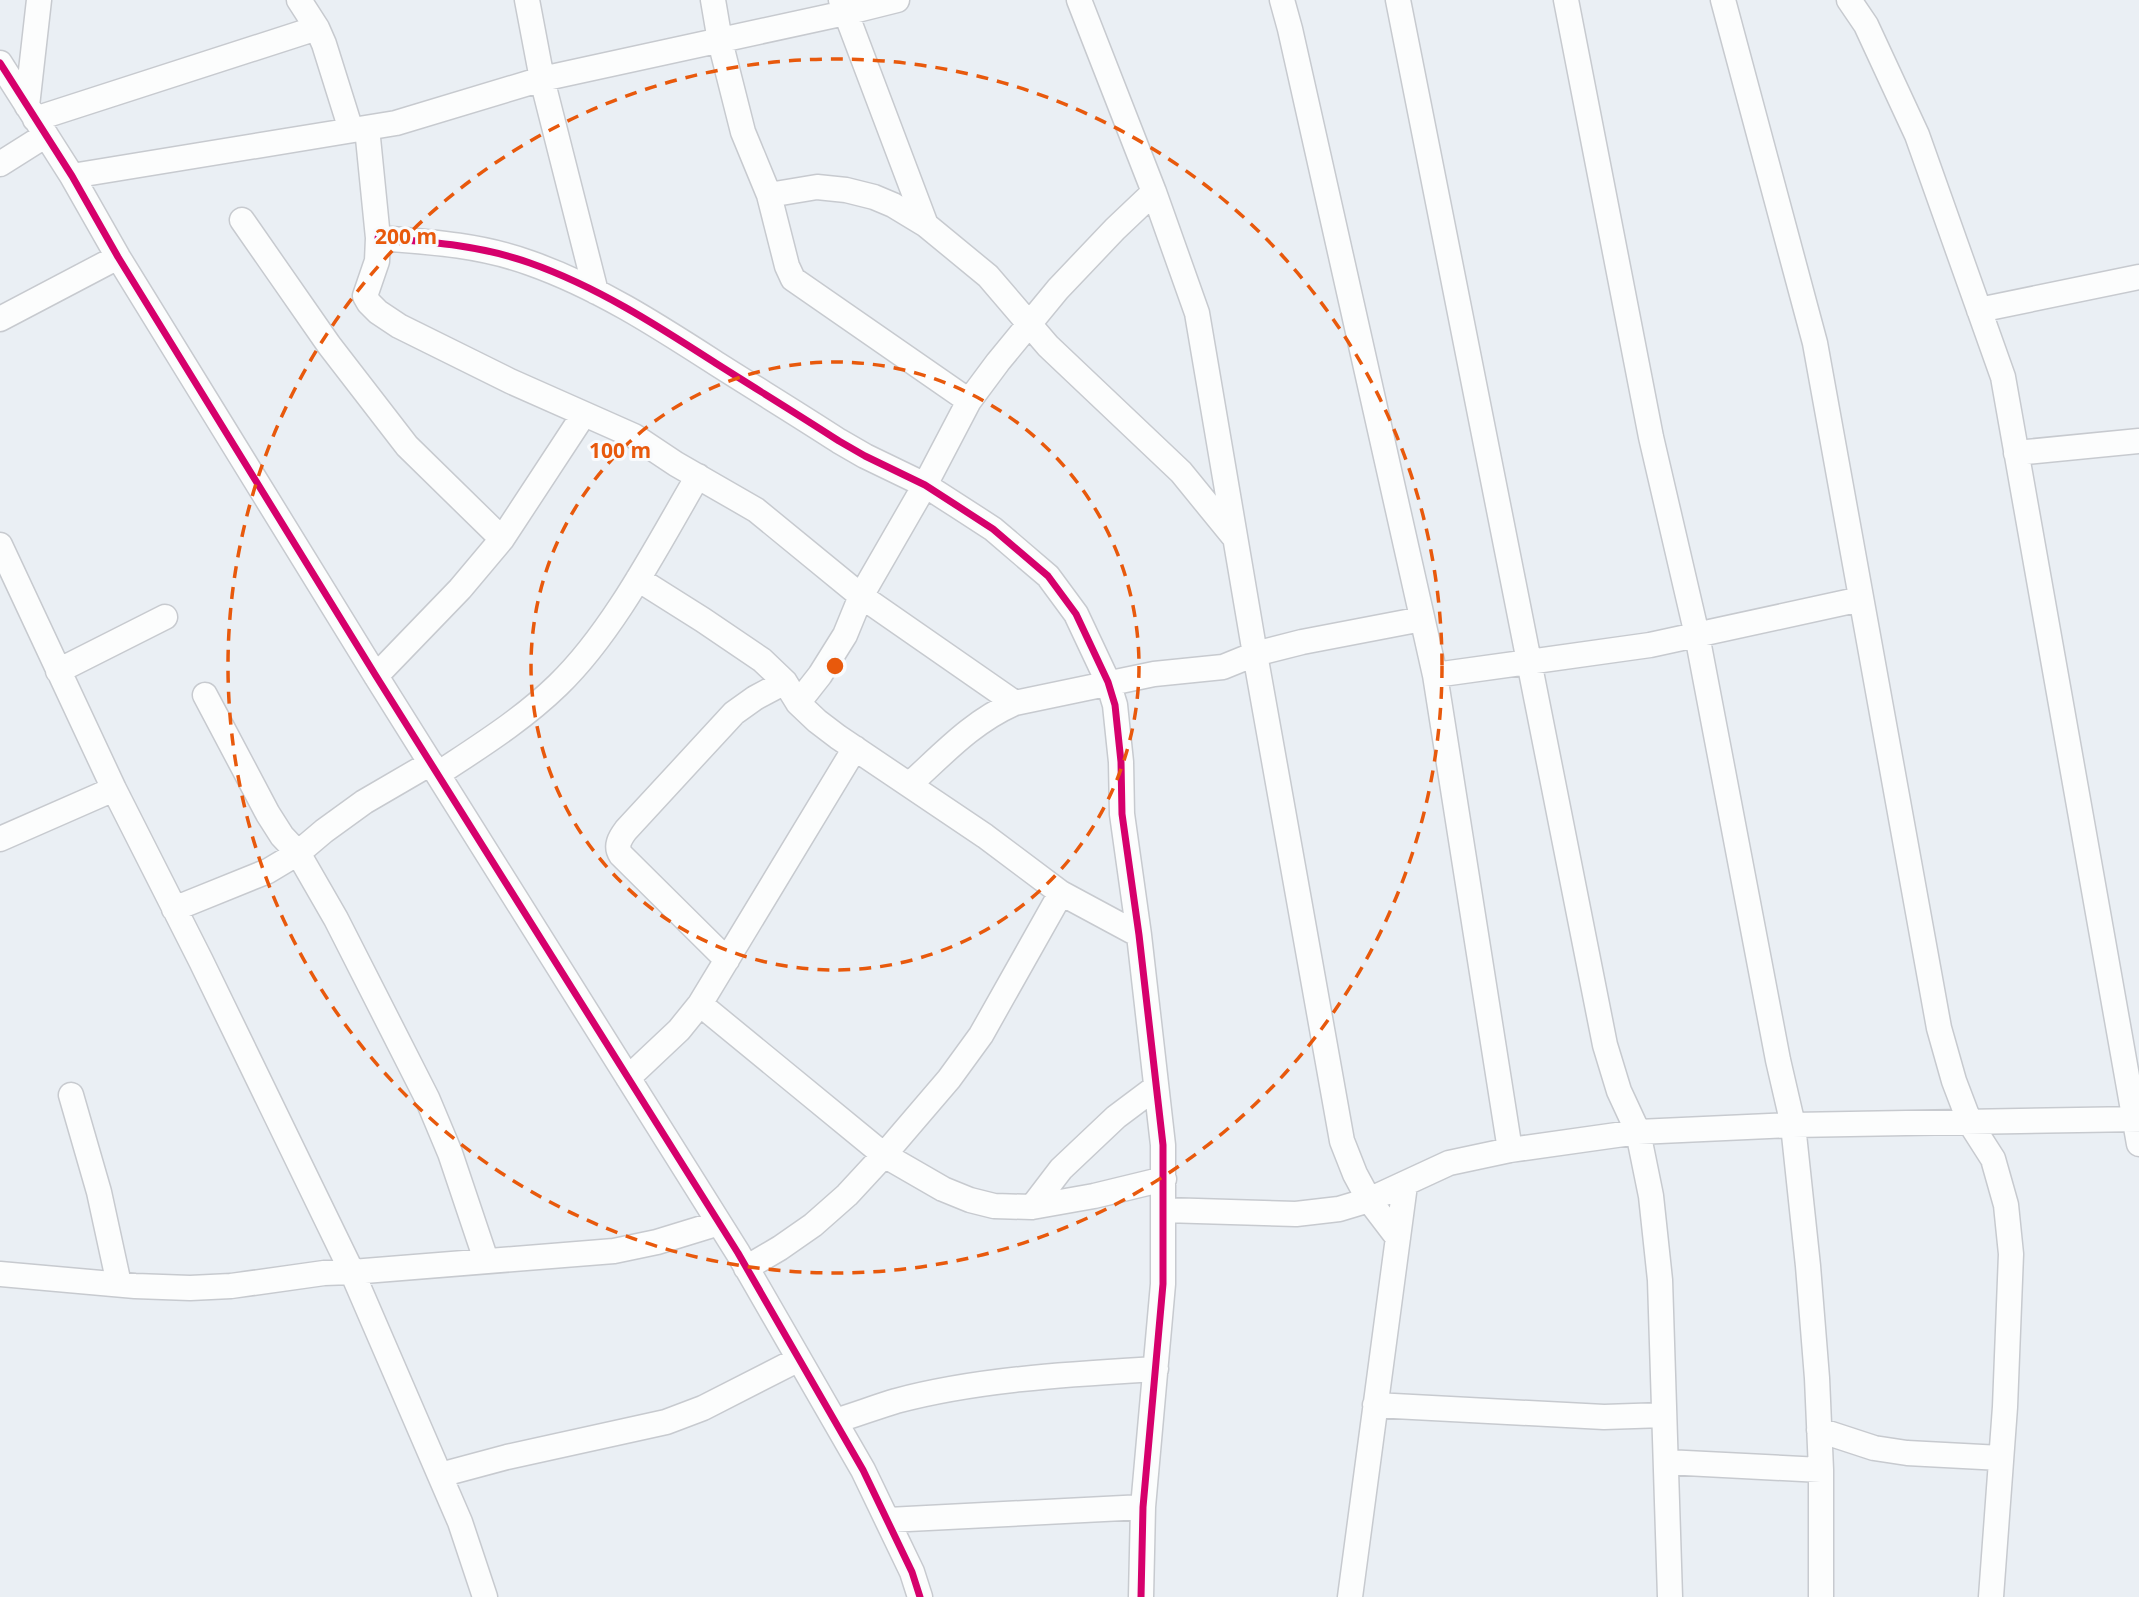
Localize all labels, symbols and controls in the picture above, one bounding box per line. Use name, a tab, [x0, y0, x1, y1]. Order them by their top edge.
text: 200 m	[375, 222, 437, 250]
text: 100 m	[589, 436, 651, 464]
centre of rings	[823, 654, 847, 678]

